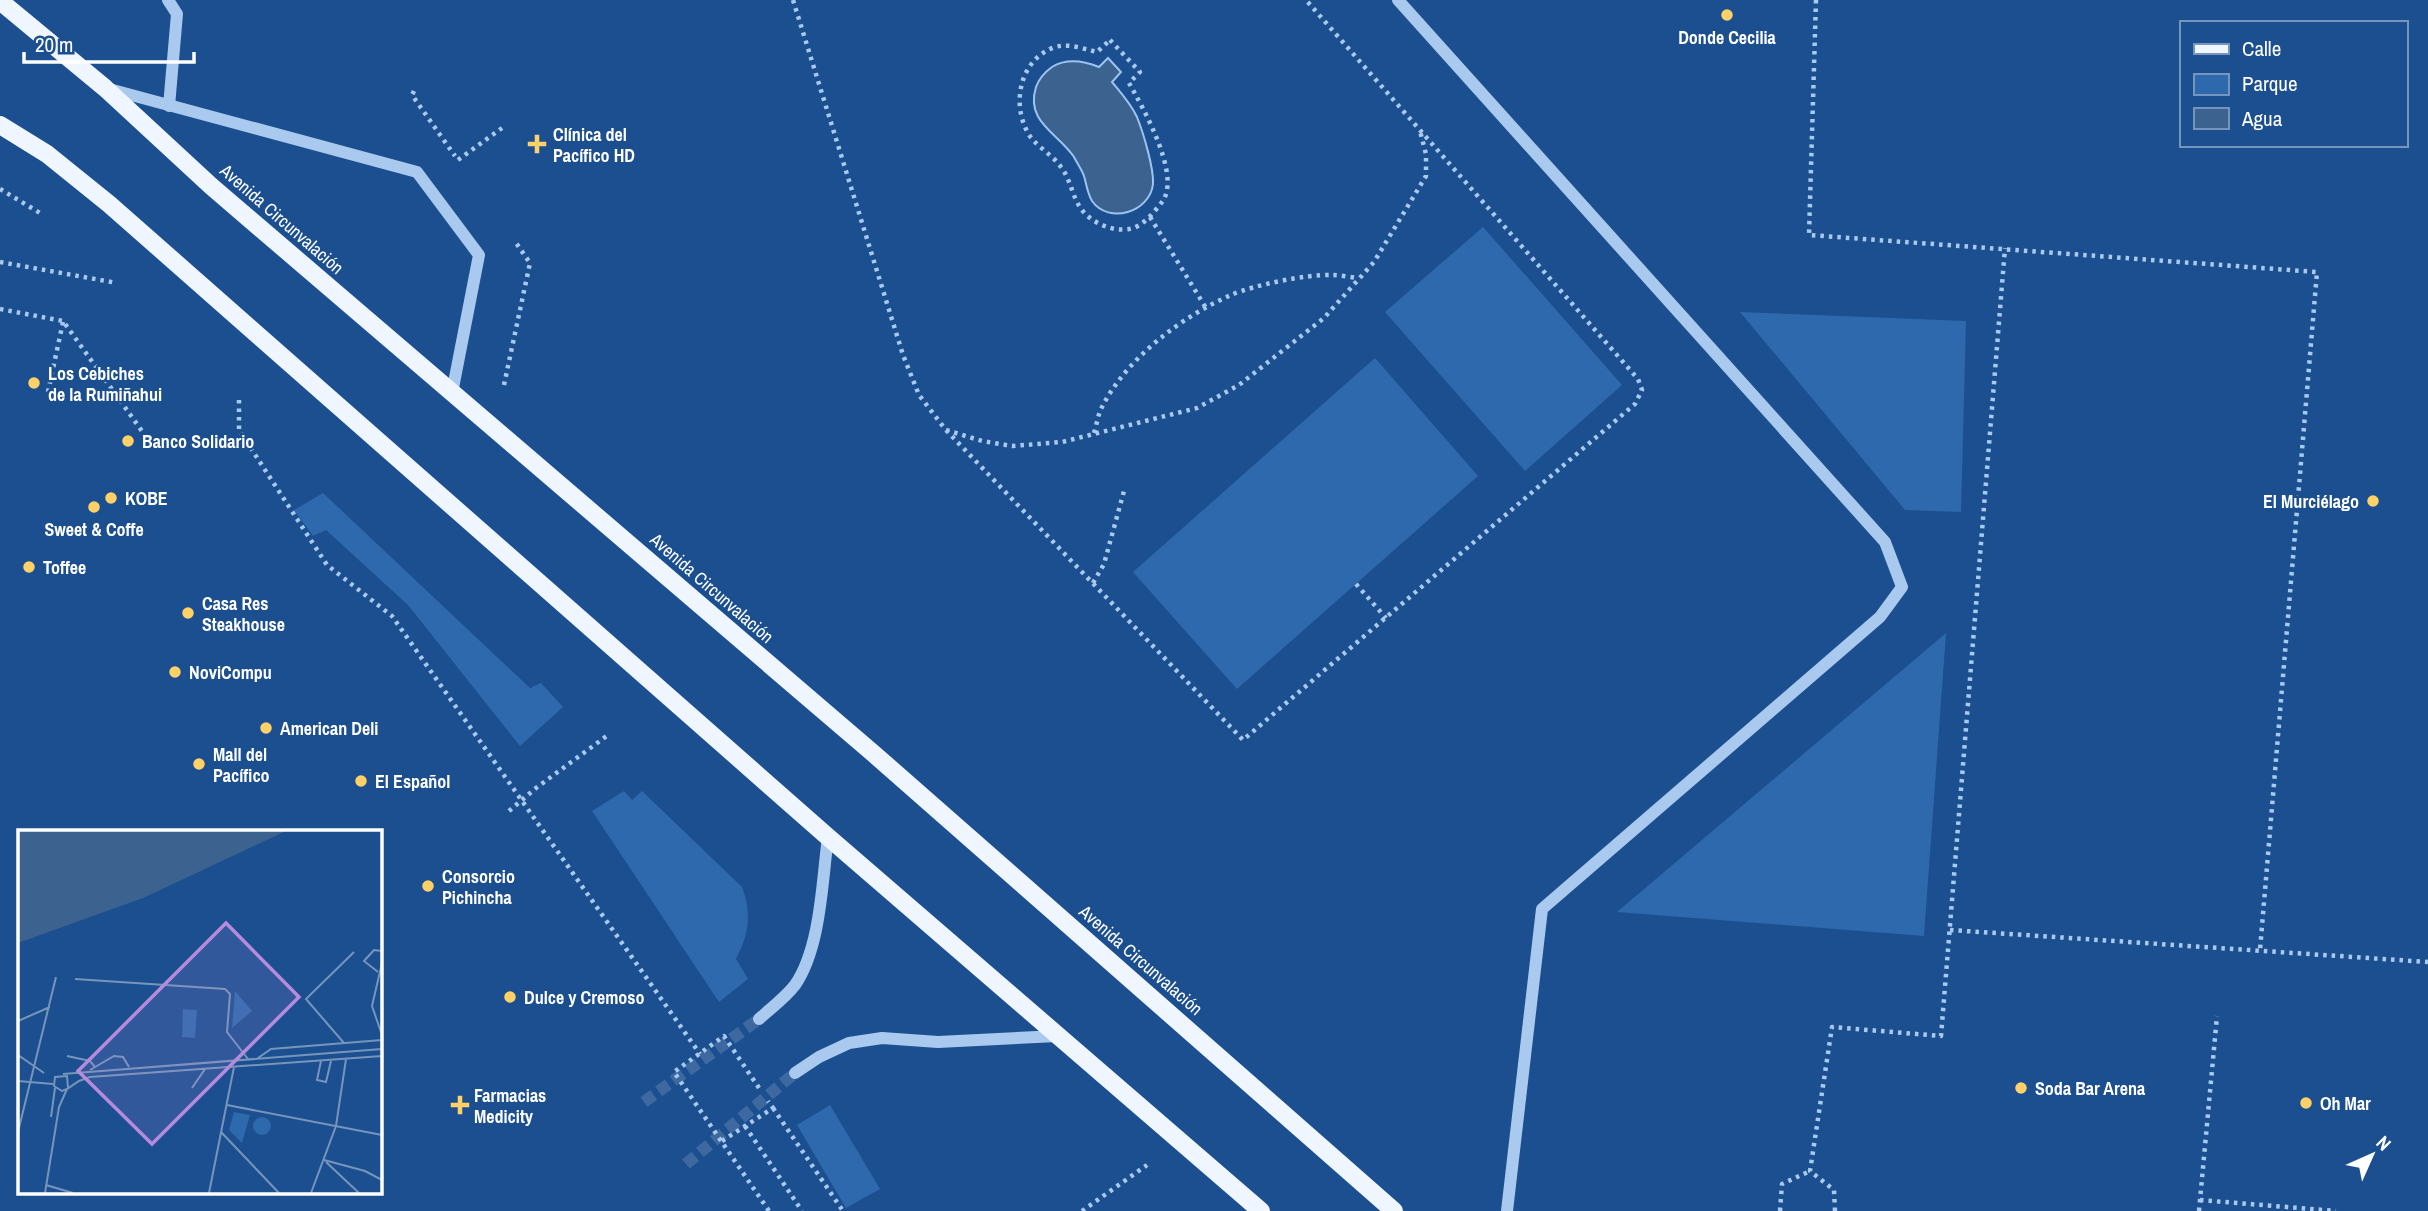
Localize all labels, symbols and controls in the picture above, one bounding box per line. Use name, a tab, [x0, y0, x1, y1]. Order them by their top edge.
marker: Donde Cecilia	[1719, 7, 1735, 23]
scale bar	[24, 21, 194, 65]
legend	[2180, 21, 2407, 147]
place label: Donde Cecilia	[1678, 25, 1777, 50]
text: 20 m	[35, 30, 73, 59]
text: Calle	[2242, 34, 2281, 63]
text: Parque	[2242, 69, 2298, 98]
text: Agua	[2241, 104, 2283, 133]
place label: Clínica del Pacífico HD	[553, 122, 635, 168]
marker: Clínica del Pacífico HD	[527, 134, 547, 154]
street label: Avenida Circunvalación	[214, 158, 349, 280]
place label: Los Cebiches de la Rumiñahui	[48, 361, 162, 407]
marker: Los Cebiches de la Rumiñahui	[26, 375, 42, 391]
place label: Banco Solidario	[142, 429, 254, 454]
marker: Banco Solidario	[120, 433, 136, 449]
place label: KOBE	[125, 486, 168, 511]
place label: El Murciélago	[2263, 489, 2359, 514]
marker: KOBE	[103, 490, 119, 506]
marker: El Murciélago	[2365, 493, 2381, 509]
marker: Sweet & Coffe	[86, 499, 102, 515]
place label: Sweet & Coffe	[44, 517, 144, 542]
street label: Avenida Circunvalación	[644, 527, 779, 649]
place label: Toffee	[43, 555, 86, 580]
marker: Toffee	[21, 559, 37, 575]
place label: Casa Res Steakhouse	[202, 591, 285, 637]
marker: Casa Res Steakhouse	[180, 605, 196, 621]
place label: NoviCompu	[189, 660, 272, 685]
marker: NoviCompu	[167, 664, 183, 680]
place label: American Deli	[280, 716, 378, 741]
marker: American Deli	[258, 720, 274, 736]
place label: Mall del Pacífico	[213, 742, 270, 788]
marker: Mall del Pacífico	[191, 756, 207, 772]
place label: El Español	[375, 769, 450, 794]
marker: El Español	[353, 773, 369, 789]
inset map	[18, 830, 382, 1194]
place label: Consorcio Pichincha	[442, 864, 515, 910]
marker: Consorcio Pichincha	[420, 878, 436, 894]
street label: Avenida Circunvalación	[1073, 899, 1208, 1021]
place label: Dulce y Cremoso	[524, 985, 645, 1010]
marker: Dulce y Cremoso	[502, 989, 518, 1005]
place label: Soda Bar Arena	[2035, 1076, 2146, 1101]
marker: Soda Bar Arena	[2013, 1080, 2029, 1096]
place label: Farmacias Medicity	[474, 1083, 546, 1129]
place label: Oh Mar	[2320, 1091, 2371, 1116]
marker: Oh Mar	[2298, 1095, 2314, 1111]
marker: Farmacias Medicity	[452, 1097, 468, 1113]
north arrow	[2337, 1120, 2407, 1190]
text: N	[2371, 1130, 2397, 1156]

